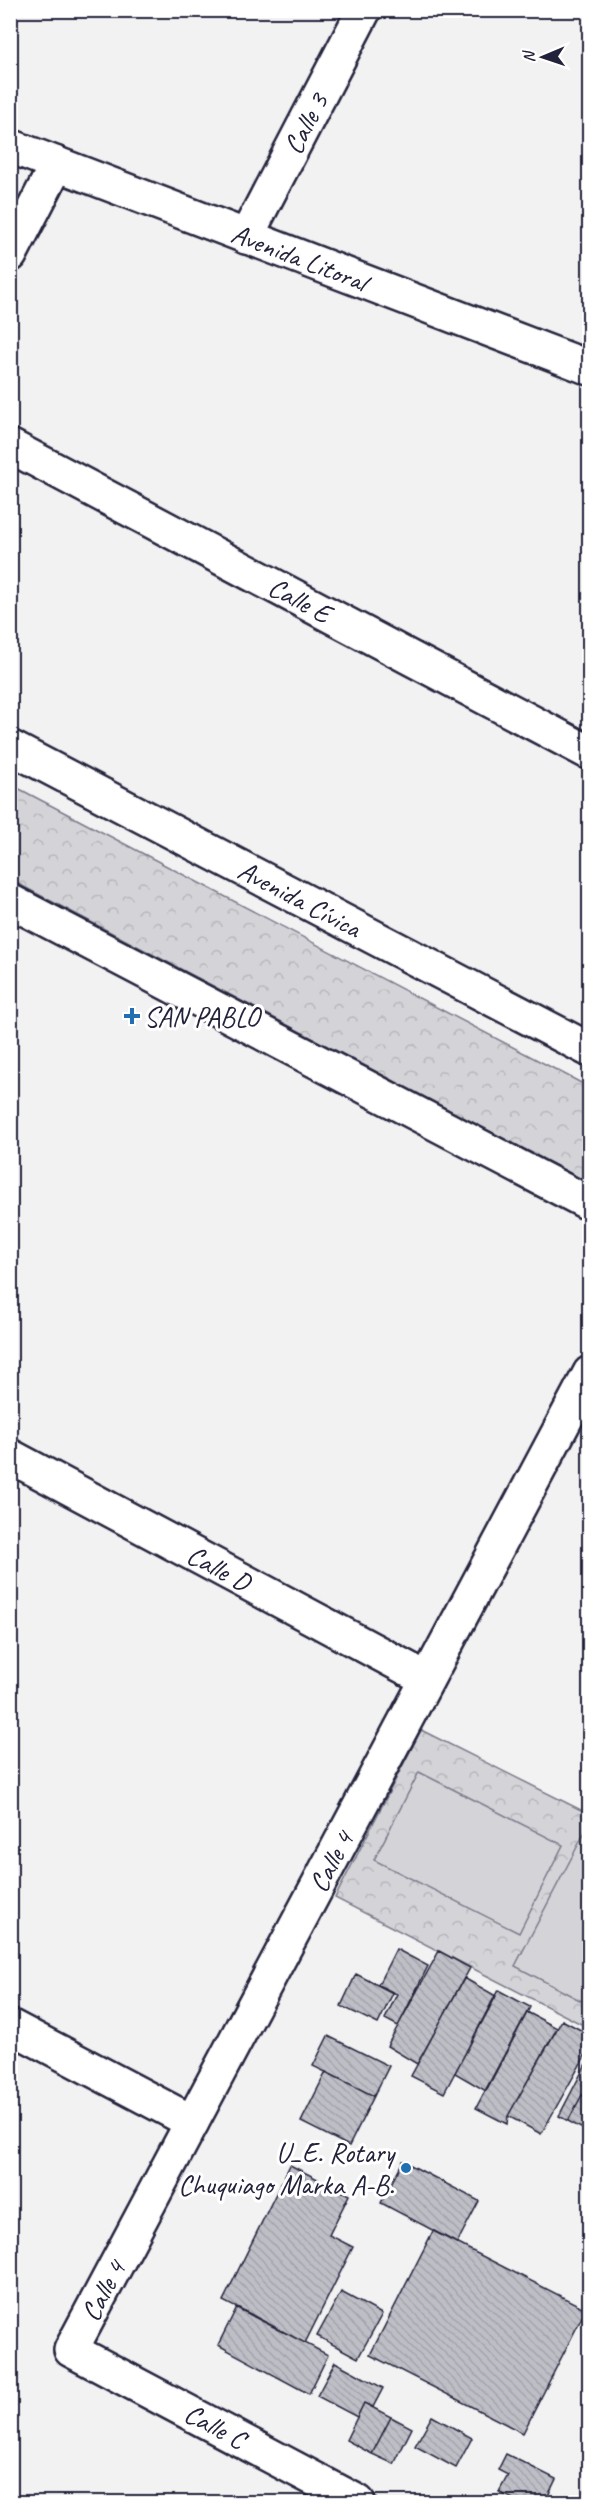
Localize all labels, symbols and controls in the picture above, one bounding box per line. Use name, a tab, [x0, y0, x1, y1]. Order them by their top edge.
north arrow	[513, 27, 573, 87]
text: N	[519, 49, 539, 63]
street label: Calle 3	[275, 85, 336, 160]
street label: Avenida Litoral	[227, 215, 377, 300]
street label: Calle E	[263, 569, 340, 632]
street label: Avenida Cívica	[232, 852, 369, 946]
place label: SAN PABLO	[144, 999, 263, 1034]
marker: SAN PABLO	[125, 1009, 139, 1023]
street label: Calle D	[181, 1537, 258, 1600]
street label: Calle 4	[300, 1823, 362, 1898]
place label: U_E. Rotary Chuquiago Marka A-B.	[178, 2135, 396, 2202]
marker: U_E. Rotary Chuquiago Marka A-B.	[399, 2161, 413, 2175]
street label: Calle 4	[72, 2252, 134, 2327]
street label: Calle C	[178, 2395, 255, 2458]

